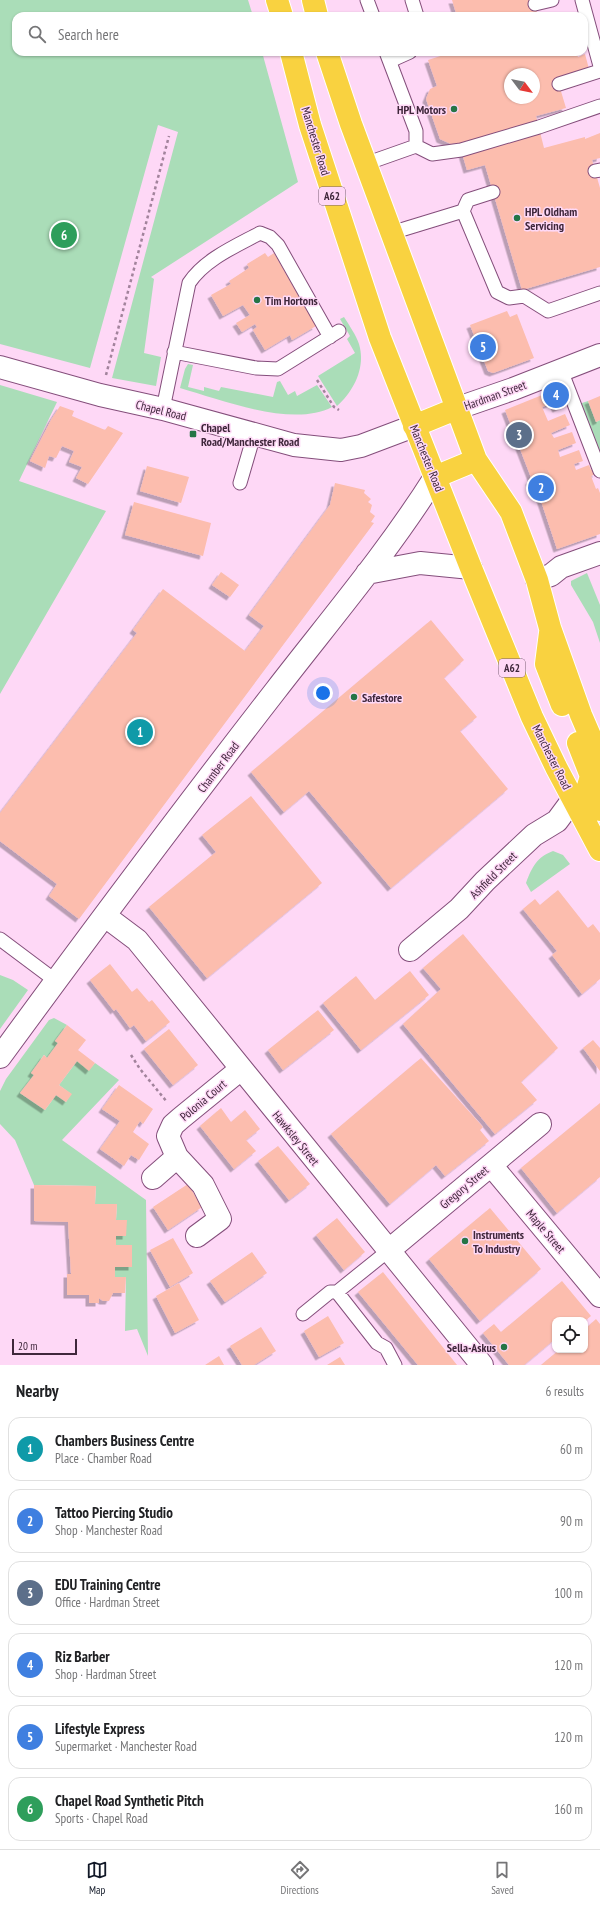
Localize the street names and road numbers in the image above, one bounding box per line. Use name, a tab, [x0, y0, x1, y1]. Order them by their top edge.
street label: Manchester Road	[298, 105, 334, 177]
road number: A62	[319, 187, 345, 205]
street label: Hardman Street	[462, 377, 529, 413]
street label: Chapel Road	[134, 396, 188, 424]
street label: Manchester Road	[407, 422, 447, 494]
road number: A62	[499, 659, 525, 677]
street label: Manchester Road	[529, 722, 575, 792]
street label: Chamber Road	[194, 739, 242, 795]
street label: Ashfield Street	[466, 848, 520, 902]
street label: Polonia Court	[177, 1076, 230, 1124]
street label: Hawksley Street	[269, 1108, 323, 1169]
street label: Gregory Street	[436, 1162, 492, 1212]
street label: Maple Street	[523, 1206, 569, 1257]

